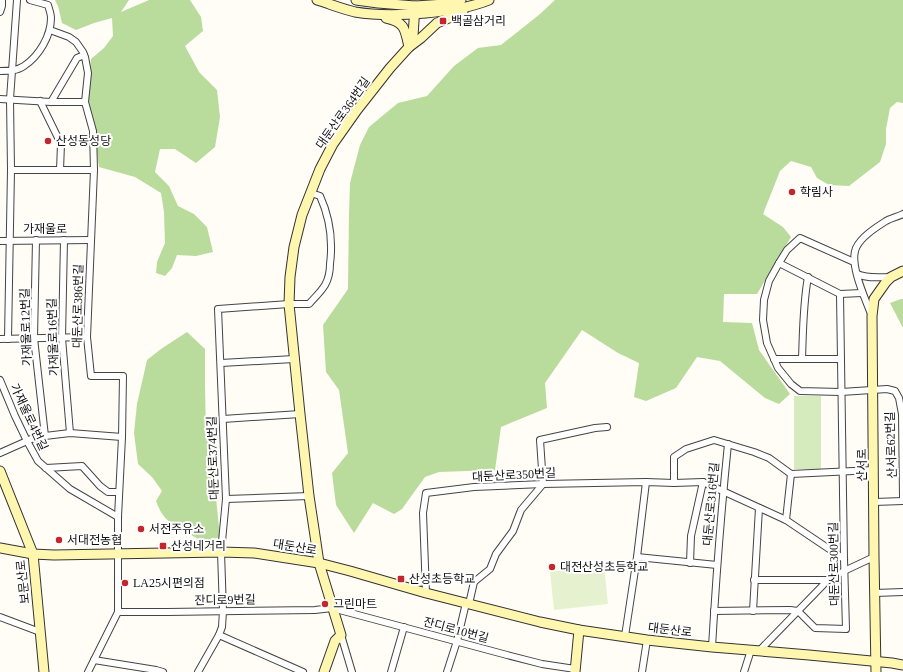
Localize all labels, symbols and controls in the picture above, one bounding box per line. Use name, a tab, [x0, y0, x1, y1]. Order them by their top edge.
place label: 백골삼거리	[451, 14, 506, 28]
marker: 백골삼거리	[438, 16, 448, 26]
street label: 대둔산로364번길	[313, 74, 373, 152]
place label: 산성동성당	[56, 134, 111, 148]
marker: 산성동성당	[43, 136, 53, 146]
place label: 학림사	[800, 185, 833, 199]
marker: 학림사	[787, 187, 797, 197]
street label: 가재울로	[23, 222, 67, 236]
street label: 대둔산로386번길	[70, 264, 86, 348]
street label: 가재울로12번길	[18, 288, 34, 366]
street label: 가재울로16번길	[45, 298, 61, 376]
street label: 가재울로4번길	[7, 381, 51, 453]
street label: 산서로62번길	[883, 411, 899, 479]
street label: 대둔산로374번길	[205, 416, 221, 500]
street label: 산서로	[855, 448, 869, 482]
street label: 대둔산로316번길	[700, 461, 722, 547]
street label: 대둔산로350번길	[472, 466, 556, 484]
place label: 서전주유소	[149, 522, 204, 536]
street label: 대둔산로300번길	[826, 522, 842, 606]
marker: 서전주유소	[136, 524, 146, 534]
place label: 서대전농협	[67, 533, 122, 547]
marker: 서대전농협	[54, 535, 64, 545]
street label: 대둔산로	[272, 537, 318, 557]
place label: 산성네거리	[171, 539, 226, 553]
marker: 산성네거리	[158, 541, 168, 551]
street label: 보문산로	[14, 559, 32, 605]
place label: 대전산성초등학교	[560, 560, 648, 574]
marker: 대전산성초등학교	[547, 562, 557, 572]
place label: 산성초등학교	[409, 572, 475, 586]
marker: 산성초등학교	[396, 574, 406, 584]
place label: LA25시편의점	[133, 576, 205, 590]
marker: LA25시편의점	[120, 578, 130, 588]
street label: 잔디로9번길	[194, 592, 256, 608]
place label: 그린마트	[333, 597, 377, 611]
marker: 그린마트	[320, 599, 330, 609]
street label: 잔디로10번길	[422, 615, 490, 645]
street label: 대둔산로	[647, 620, 693, 640]

